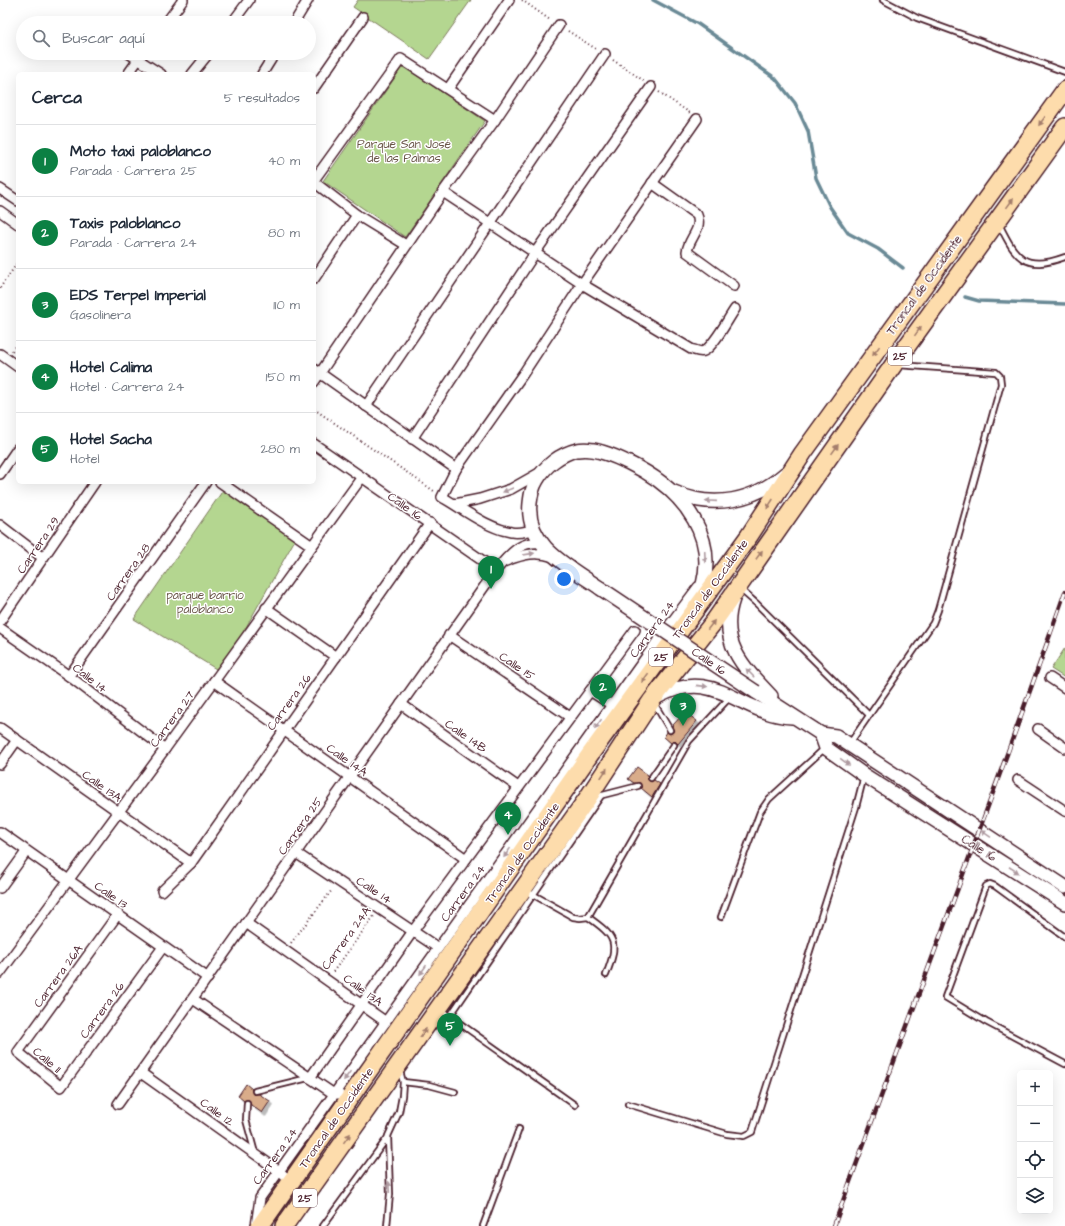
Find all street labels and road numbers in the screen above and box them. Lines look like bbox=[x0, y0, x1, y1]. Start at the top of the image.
street label: Troncal de Occidente bbox=[882, 231, 967, 339]
road number: 25 bbox=[888, 347, 912, 365]
street label: Calle 16 bbox=[384, 488, 426, 525]
street label: Carrera 29 bbox=[13, 513, 64, 577]
street label: Troncal de Occidente bbox=[668, 535, 753, 643]
street label: Carrera 28 bbox=[102, 540, 155, 604]
street label: Carrera 24 bbox=[626, 597, 679, 661]
street label: Calle 16 bbox=[688, 644, 730, 680]
street label: Calle 15 bbox=[496, 648, 538, 685]
road number: 25 bbox=[649, 648, 673, 666]
street label: Calle 14 bbox=[69, 660, 111, 697]
street label: Carrera 26 bbox=[263, 670, 316, 734]
street label: Carrera 27 bbox=[146, 687, 199, 751]
street label: Calle 14B bbox=[441, 716, 491, 757]
street label: Calle 14A bbox=[323, 740, 371, 781]
street label: Calle 13A bbox=[78, 767, 125, 806]
street label: Carrera 25 bbox=[274, 793, 327, 859]
street label: Troncal de Occidente bbox=[481, 799, 564, 907]
street label: Calle 16 bbox=[958, 831, 1000, 866]
street label: Carrera 24 bbox=[437, 861, 490, 925]
street label: Calle 14 bbox=[353, 873, 395, 908]
street label: Calle 13 bbox=[91, 878, 131, 913]
street label: Carrera 24A bbox=[318, 903, 375, 973]
street label: Carrera 26A bbox=[30, 941, 87, 1011]
street label: Calle 13A bbox=[340, 970, 386, 1011]
street label: Carrera 26 bbox=[76, 978, 129, 1042]
street label: Calle 11 bbox=[29, 1043, 65, 1078]
street label: Troncal de Occidente bbox=[295, 1064, 378, 1172]
street label: Calle 12 bbox=[196, 1094, 237, 1131]
street label: Carrera 24 bbox=[249, 1124, 302, 1188]
road number: 25 bbox=[293, 1189, 317, 1207]

